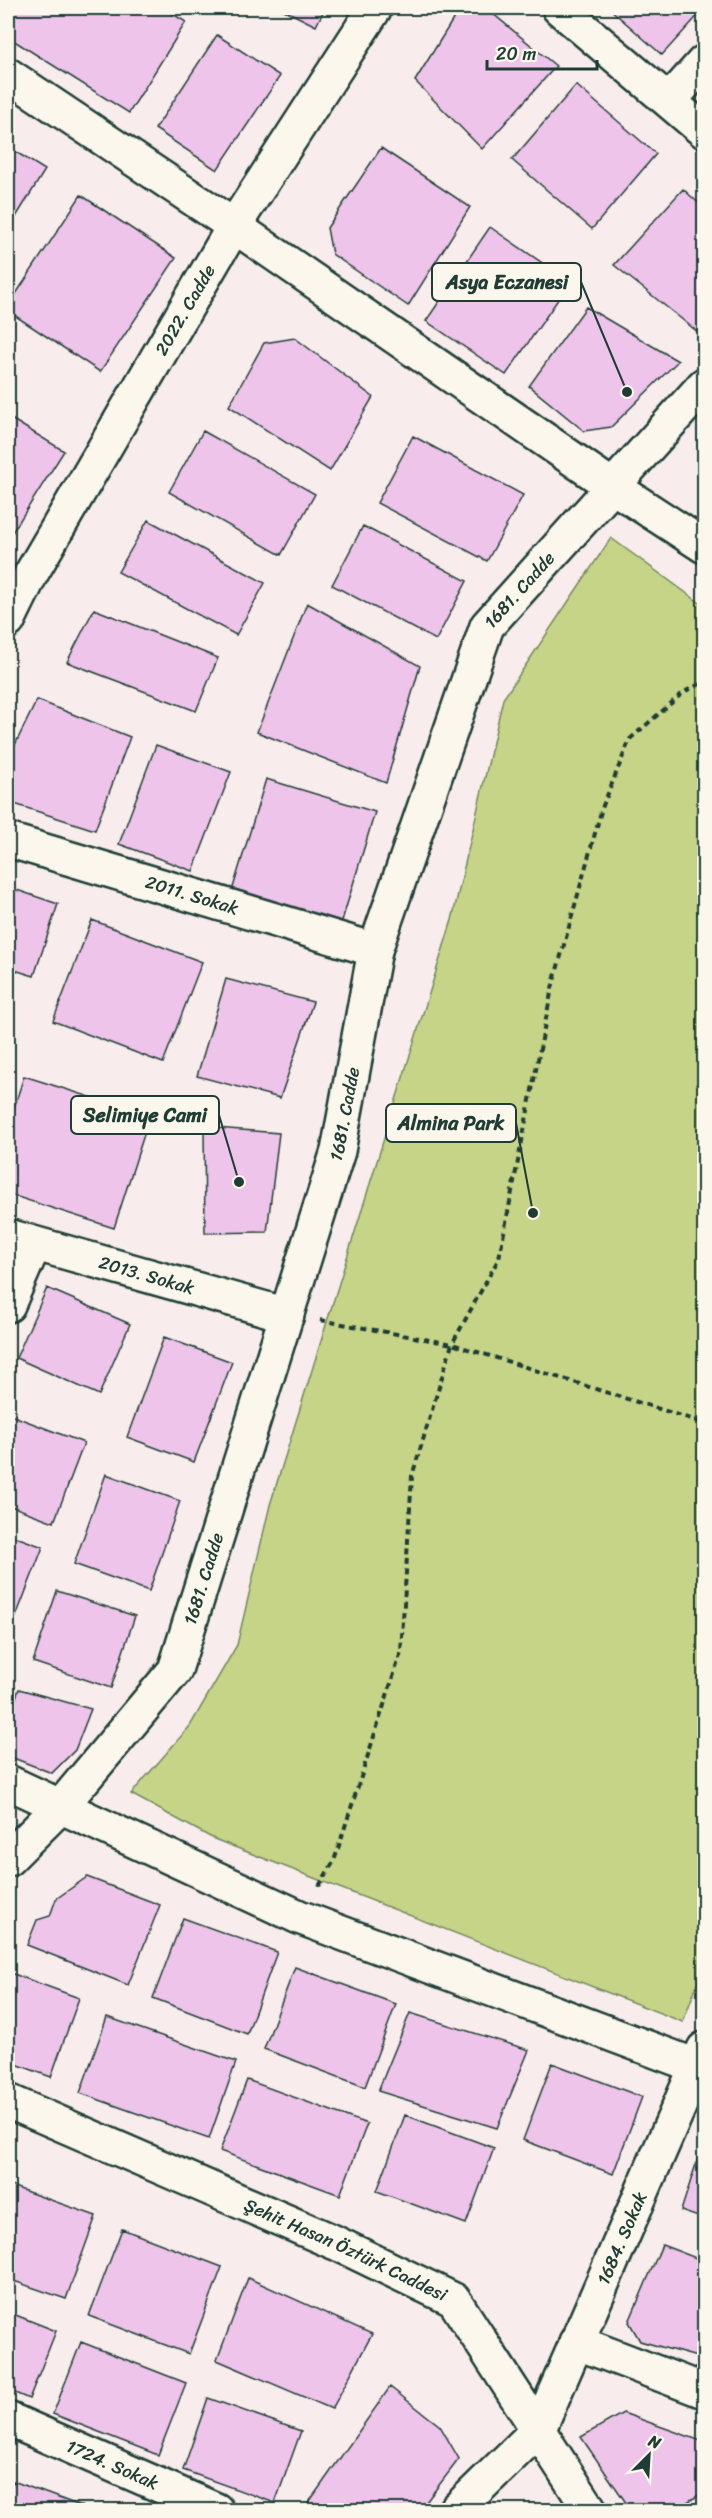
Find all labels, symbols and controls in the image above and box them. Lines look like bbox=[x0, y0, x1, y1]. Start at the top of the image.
scale bar bbox=[487, 33, 596, 71]
text: 20 m bbox=[496, 38, 536, 70]
street label: 2022. Cadde bbox=[146, 258, 224, 362]
callout: Asya Eczanesi bbox=[432, 263, 581, 301]
text: Asya Eczanesi bbox=[445, 265, 570, 300]
street label: 1681. Cadde bbox=[476, 544, 563, 636]
street label: 2011. Sokak bbox=[141, 866, 243, 924]
street label: 1681. Cadde bbox=[320, 1064, 369, 1165]
callout: Selimiye Cami bbox=[71, 1096, 219, 1134]
text: Selimiye Cami bbox=[82, 1098, 209, 1133]
callout: Almina Park bbox=[386, 1104, 516, 1142]
text: Almina Park bbox=[397, 1106, 505, 1141]
street label: 2013. Sokak bbox=[95, 1246, 199, 1304]
street label: 1681. Cadde bbox=[174, 1529, 233, 1629]
street label: 1684. Sokak bbox=[587, 2186, 656, 2290]
street label: Şehit Hasan Öztürk Caddesi bbox=[239, 2189, 454, 2311]
north arrow bbox=[619, 2425, 679, 2485]
text: N bbox=[643, 2426, 667, 2458]
street label: 1724. Sokak bbox=[61, 2430, 164, 2499]

